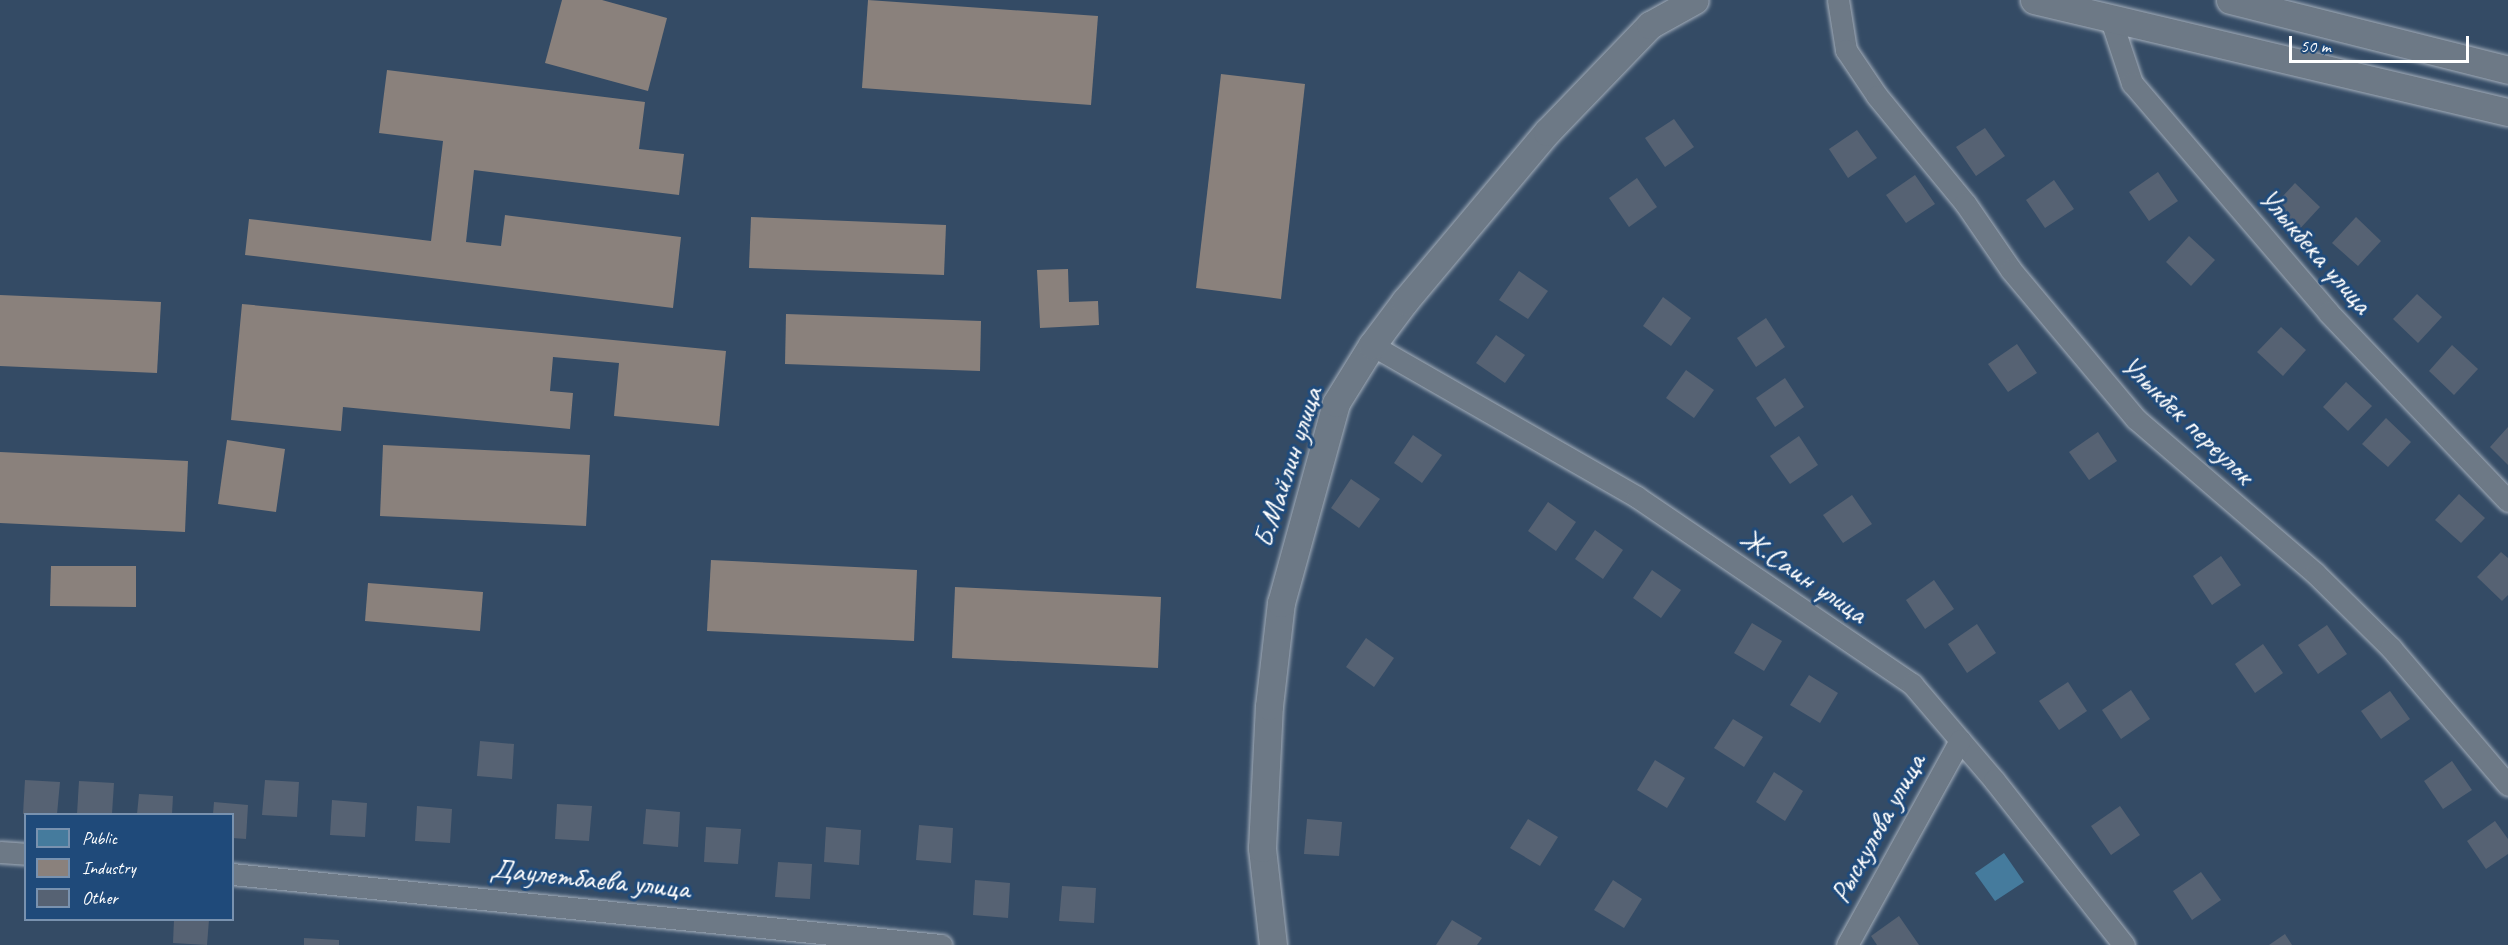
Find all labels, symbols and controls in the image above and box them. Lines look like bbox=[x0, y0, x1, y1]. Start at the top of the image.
scale bar bbox=[2292, 24, 2472, 62]
text: 50 m bbox=[2300, 35, 2331, 57]
street label: Улыкбека улица bbox=[2251, 179, 2381, 321]
street label: Улыкбек переулок bbox=[2114, 347, 2262, 491]
street label: Б.Майлин улица bbox=[1244, 382, 1330, 552]
street label: Ж.Саин улица bbox=[1732, 518, 1876, 632]
street label: Рыскулова улица bbox=[1821, 747, 1933, 909]
legend bbox=[24, 813, 234, 921]
text: Public bbox=[82, 827, 117, 849]
street label: Даулетбаева улица bbox=[488, 850, 692, 906]
text: Industry bbox=[82, 857, 136, 879]
text: Other bbox=[82, 887, 118, 909]

